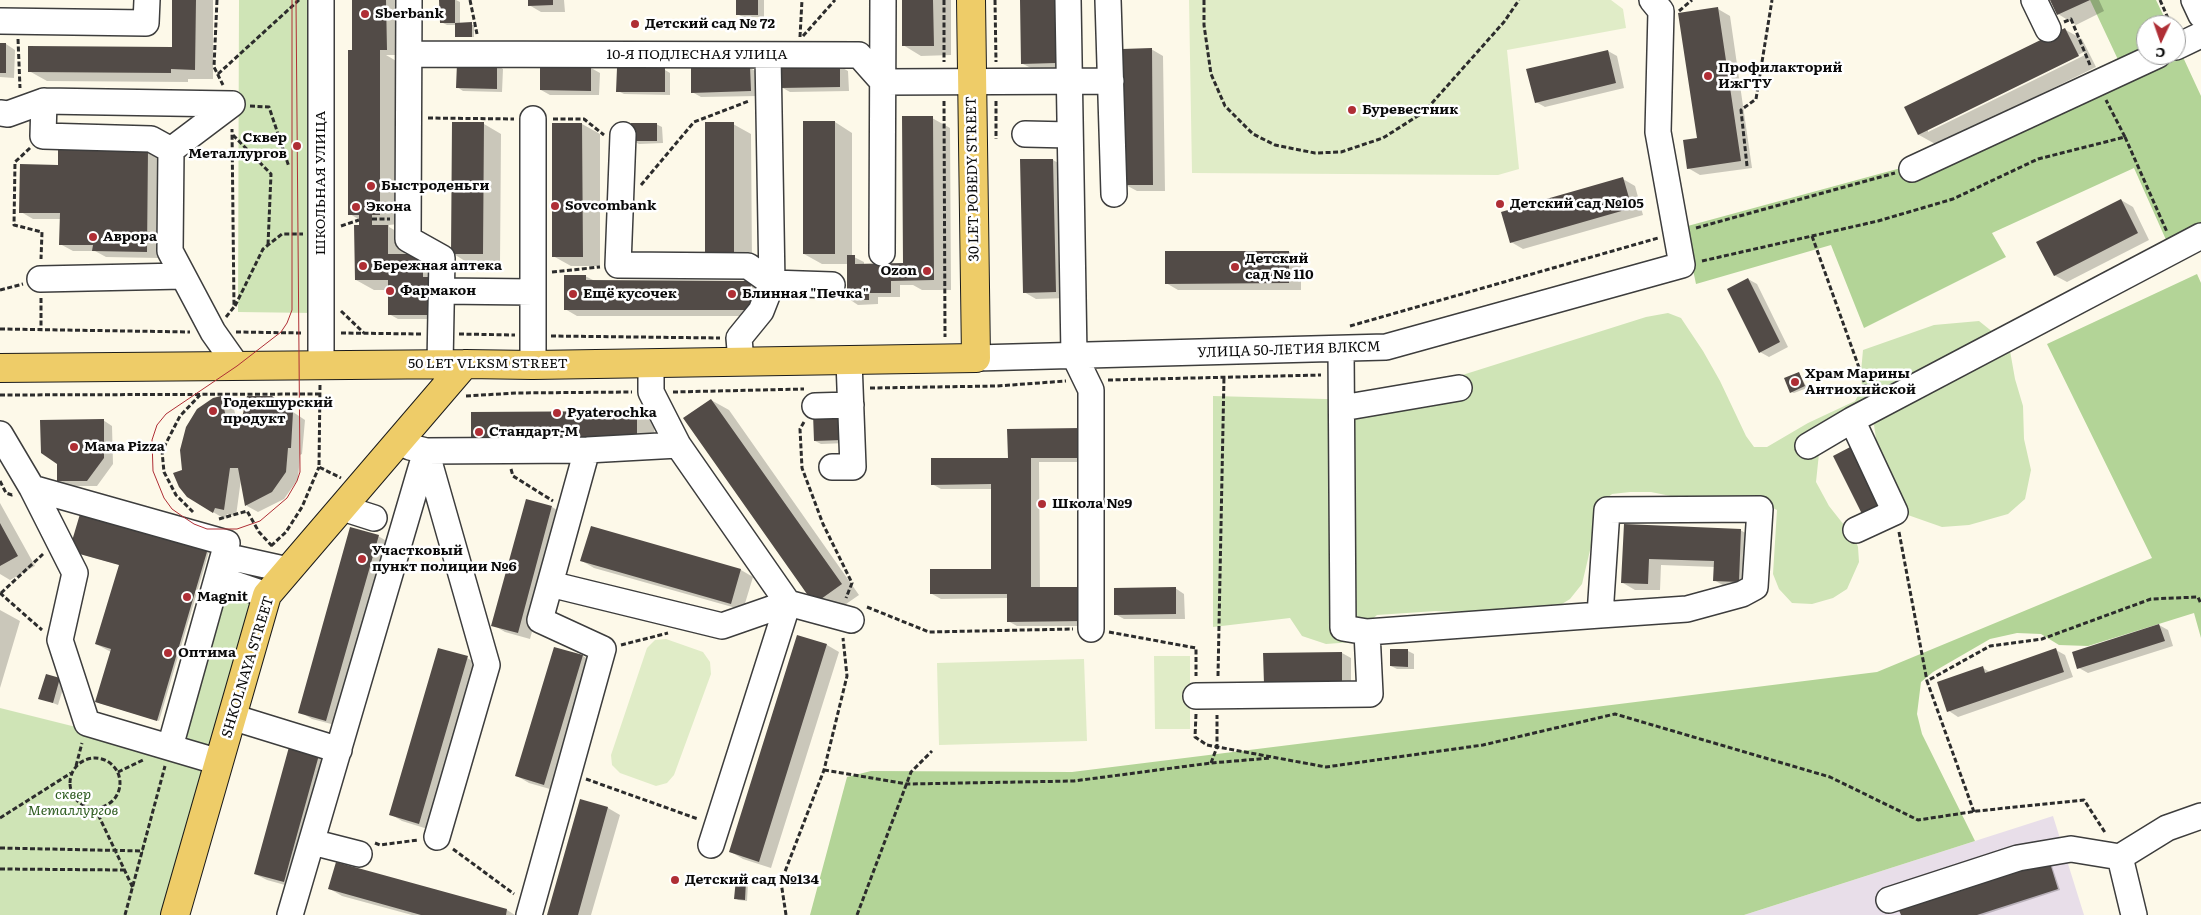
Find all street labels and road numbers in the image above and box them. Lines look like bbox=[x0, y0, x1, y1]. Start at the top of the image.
street label: 10-Я ПОДЛЕСНАЯ УЛИЦА bbox=[606, 47, 788, 63]
street label: 30 LET POBEDY STREET bbox=[963, 96, 983, 262]
street label: ШКОЛЬНАЯ УЛИЦА bbox=[313, 111, 329, 255]
street label: УЛИЦА 50-ЛЕТИЯ ВЛКСМ bbox=[1197, 338, 1381, 362]
street label: 50 LET VLKSM STREET bbox=[408, 356, 568, 372]
street label: SHKOLNAYA STREET bbox=[218, 594, 278, 740]

